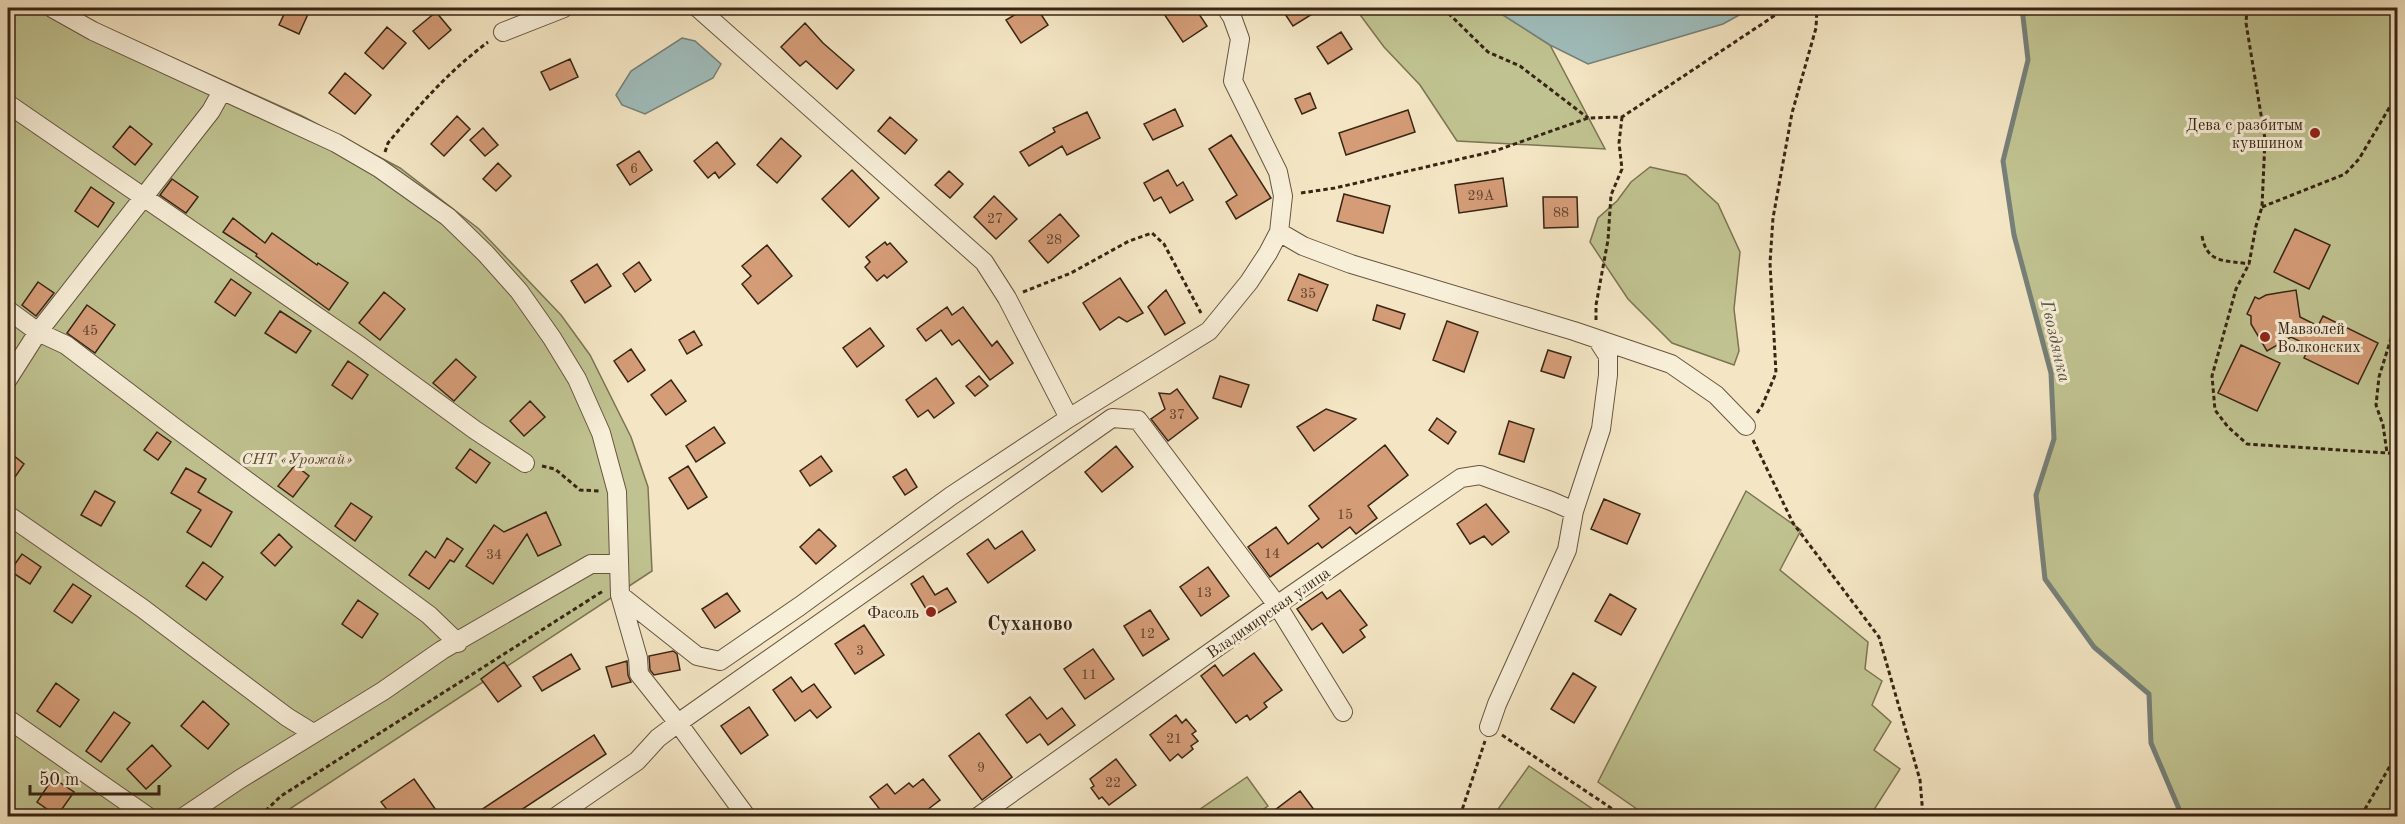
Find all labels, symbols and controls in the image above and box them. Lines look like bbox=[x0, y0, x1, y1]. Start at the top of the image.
place label: Дева с разбитым кувшином bbox=[2186, 118, 2303, 152]
marker: Дева с разбитым кувшином bbox=[2308, 126, 2322, 140]
house number: 6 bbox=[630, 162, 638, 176]
house number: 29А bbox=[1468, 189, 1495, 203]
house number: 88 bbox=[1553, 206, 1569, 220]
house number: 27 bbox=[987, 212, 1003, 226]
house number: 28 bbox=[1046, 233, 1062, 247]
house number: 35 bbox=[1300, 287, 1316, 301]
water label: Гвоздянка bbox=[2037, 297, 2073, 384]
place label: Мавзолей Волконских bbox=[2277, 322, 2361, 356]
house number: 45 bbox=[82, 324, 98, 338]
marker: Мавзолей Волконских bbox=[2258, 330, 2272, 344]
house number: 37 bbox=[1169, 408, 1185, 422]
park label: СНТ «Урожай» bbox=[241, 452, 353, 468]
house number: 15 bbox=[1337, 508, 1353, 522]
house number: 14 bbox=[1264, 547, 1280, 561]
house number: 34 bbox=[486, 548, 502, 562]
street label: Владимирская улица bbox=[1205, 565, 1334, 662]
house number: 13 bbox=[1196, 586, 1212, 600]
marker: Фасоль bbox=[924, 605, 938, 619]
place label: Фасоль bbox=[867, 606, 919, 622]
district label: Суханово bbox=[987, 615, 1073, 635]
house number: 12 bbox=[1139, 627, 1155, 641]
house number: 3 bbox=[856, 644, 864, 658]
house number: 11 bbox=[1081, 668, 1097, 682]
house number: 21 bbox=[1166, 732, 1182, 746]
scale bar bbox=[30, 758, 159, 796]
house number: 9 bbox=[977, 761, 985, 775]
text: 50 m bbox=[39, 771, 79, 789]
house number: 22 bbox=[1105, 776, 1121, 790]

